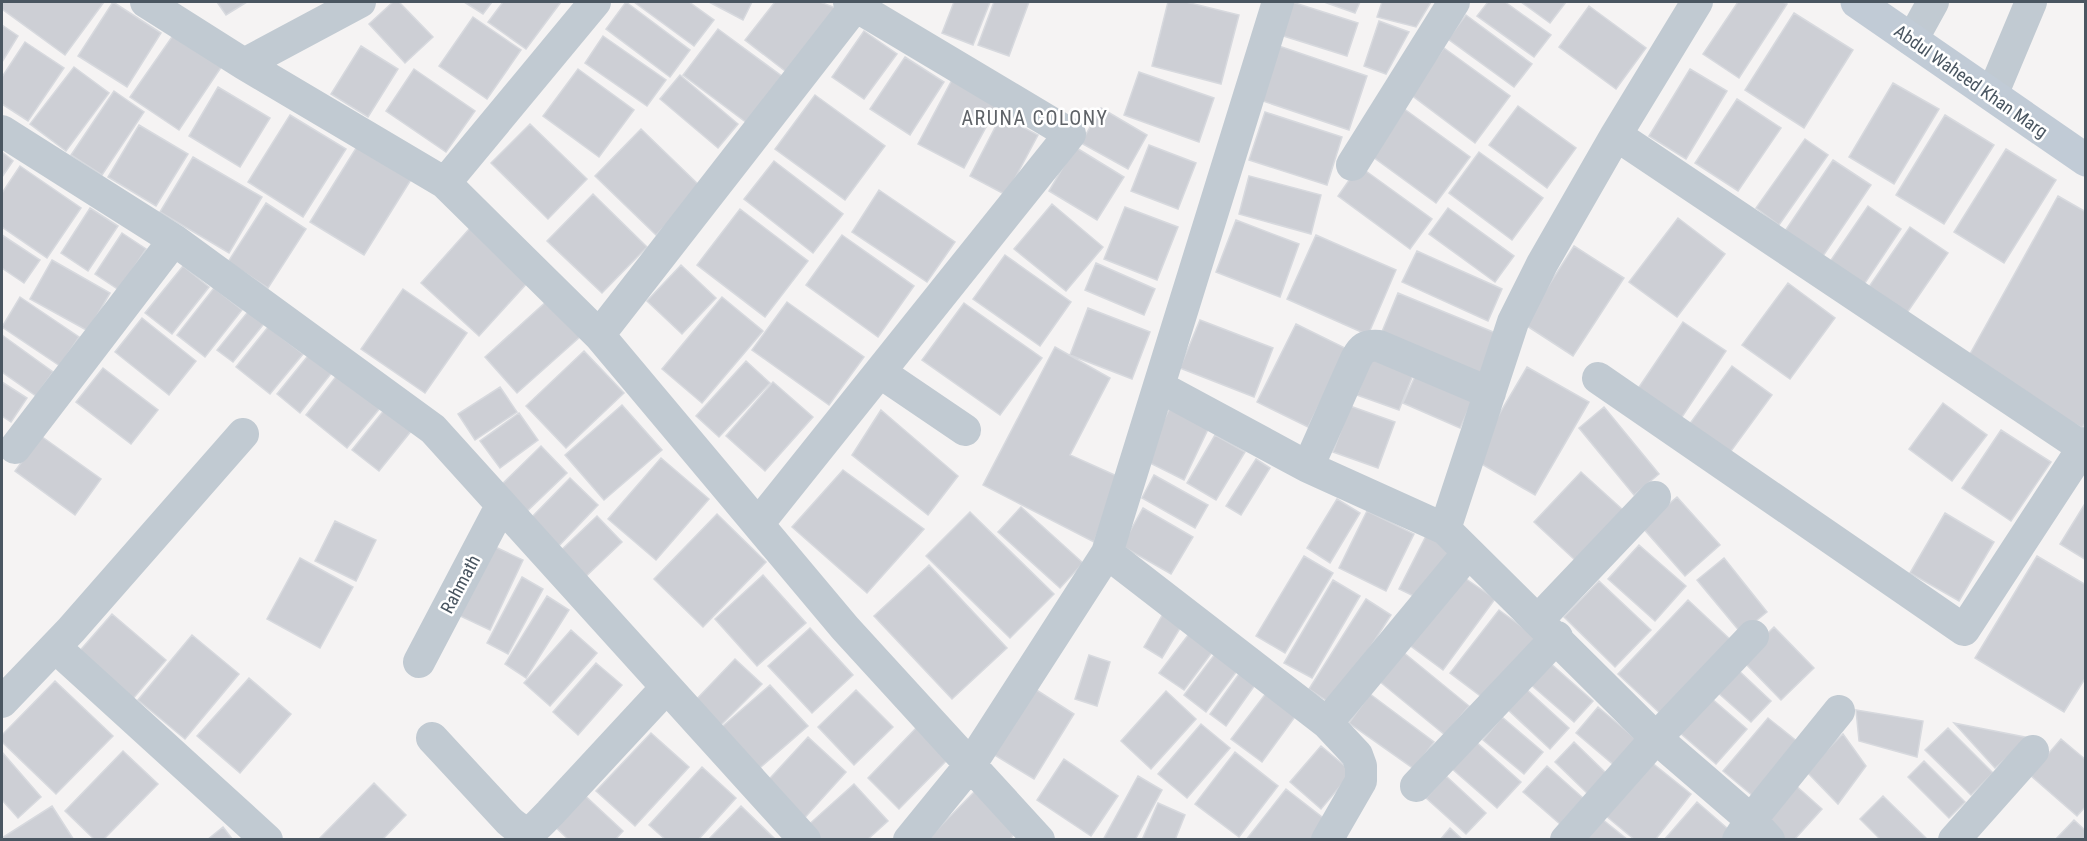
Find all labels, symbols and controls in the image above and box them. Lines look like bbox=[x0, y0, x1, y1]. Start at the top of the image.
street label: Abdul Waheed Khan Marg bbox=[1890, 20, 2052, 142]
district label: ARUNA COLONY bbox=[962, 106, 1108, 130]
street label: Rahmath bbox=[436, 551, 484, 617]

